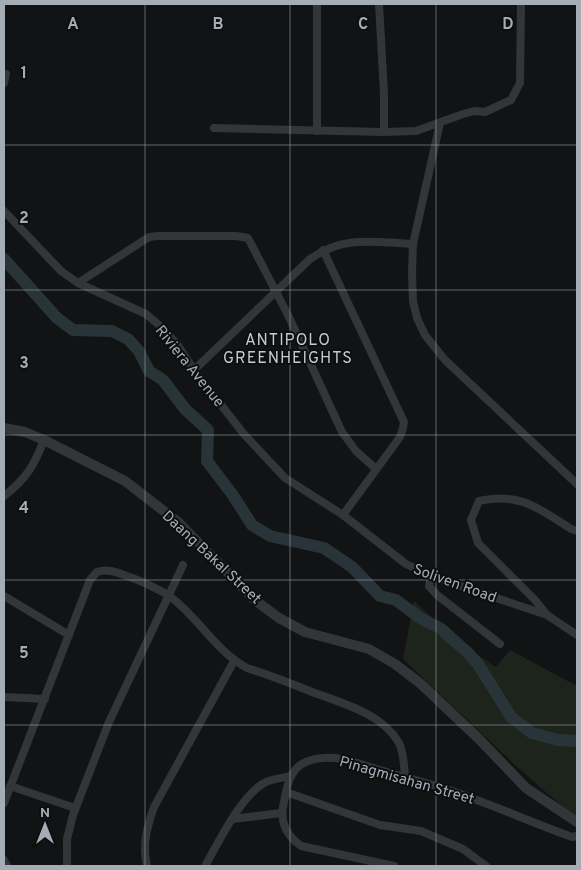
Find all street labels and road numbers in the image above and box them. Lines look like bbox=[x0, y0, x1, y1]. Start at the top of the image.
street label: Riviera Avenue bbox=[150, 322, 228, 412]
street label: Daang Bakal Street bbox=[157, 507, 265, 609]
street label: Soliven Road bbox=[410, 561, 499, 608]
street label: Pinagmisahan Street bbox=[337, 753, 476, 810]

